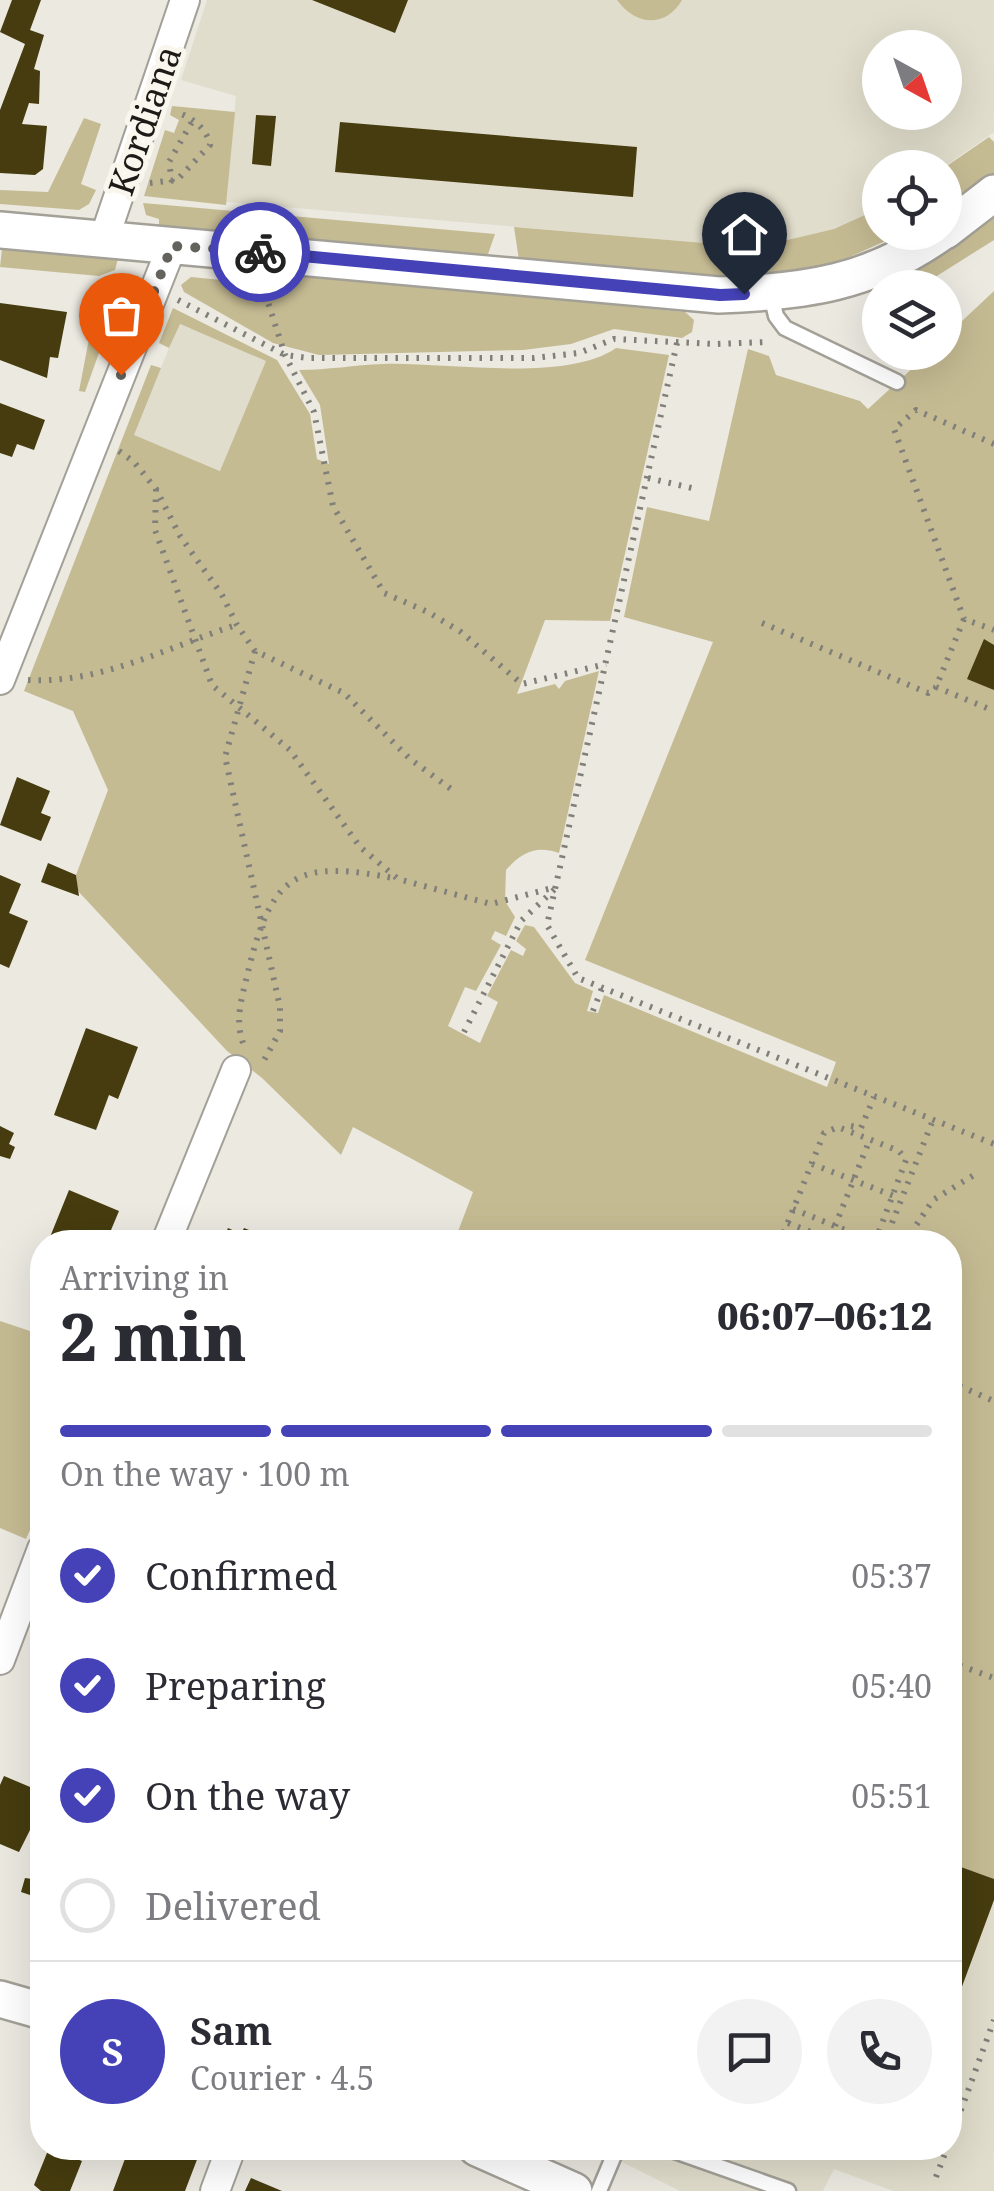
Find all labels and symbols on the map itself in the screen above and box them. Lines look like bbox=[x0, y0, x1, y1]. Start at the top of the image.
north arrow bbox=[862, 30, 962, 130]
street label: Kordiana bbox=[97, 39, 191, 201]
pin bbox=[702, 192, 787, 295]
courier bbox=[210, 202, 310, 302]
pin bbox=[79, 273, 164, 376]

